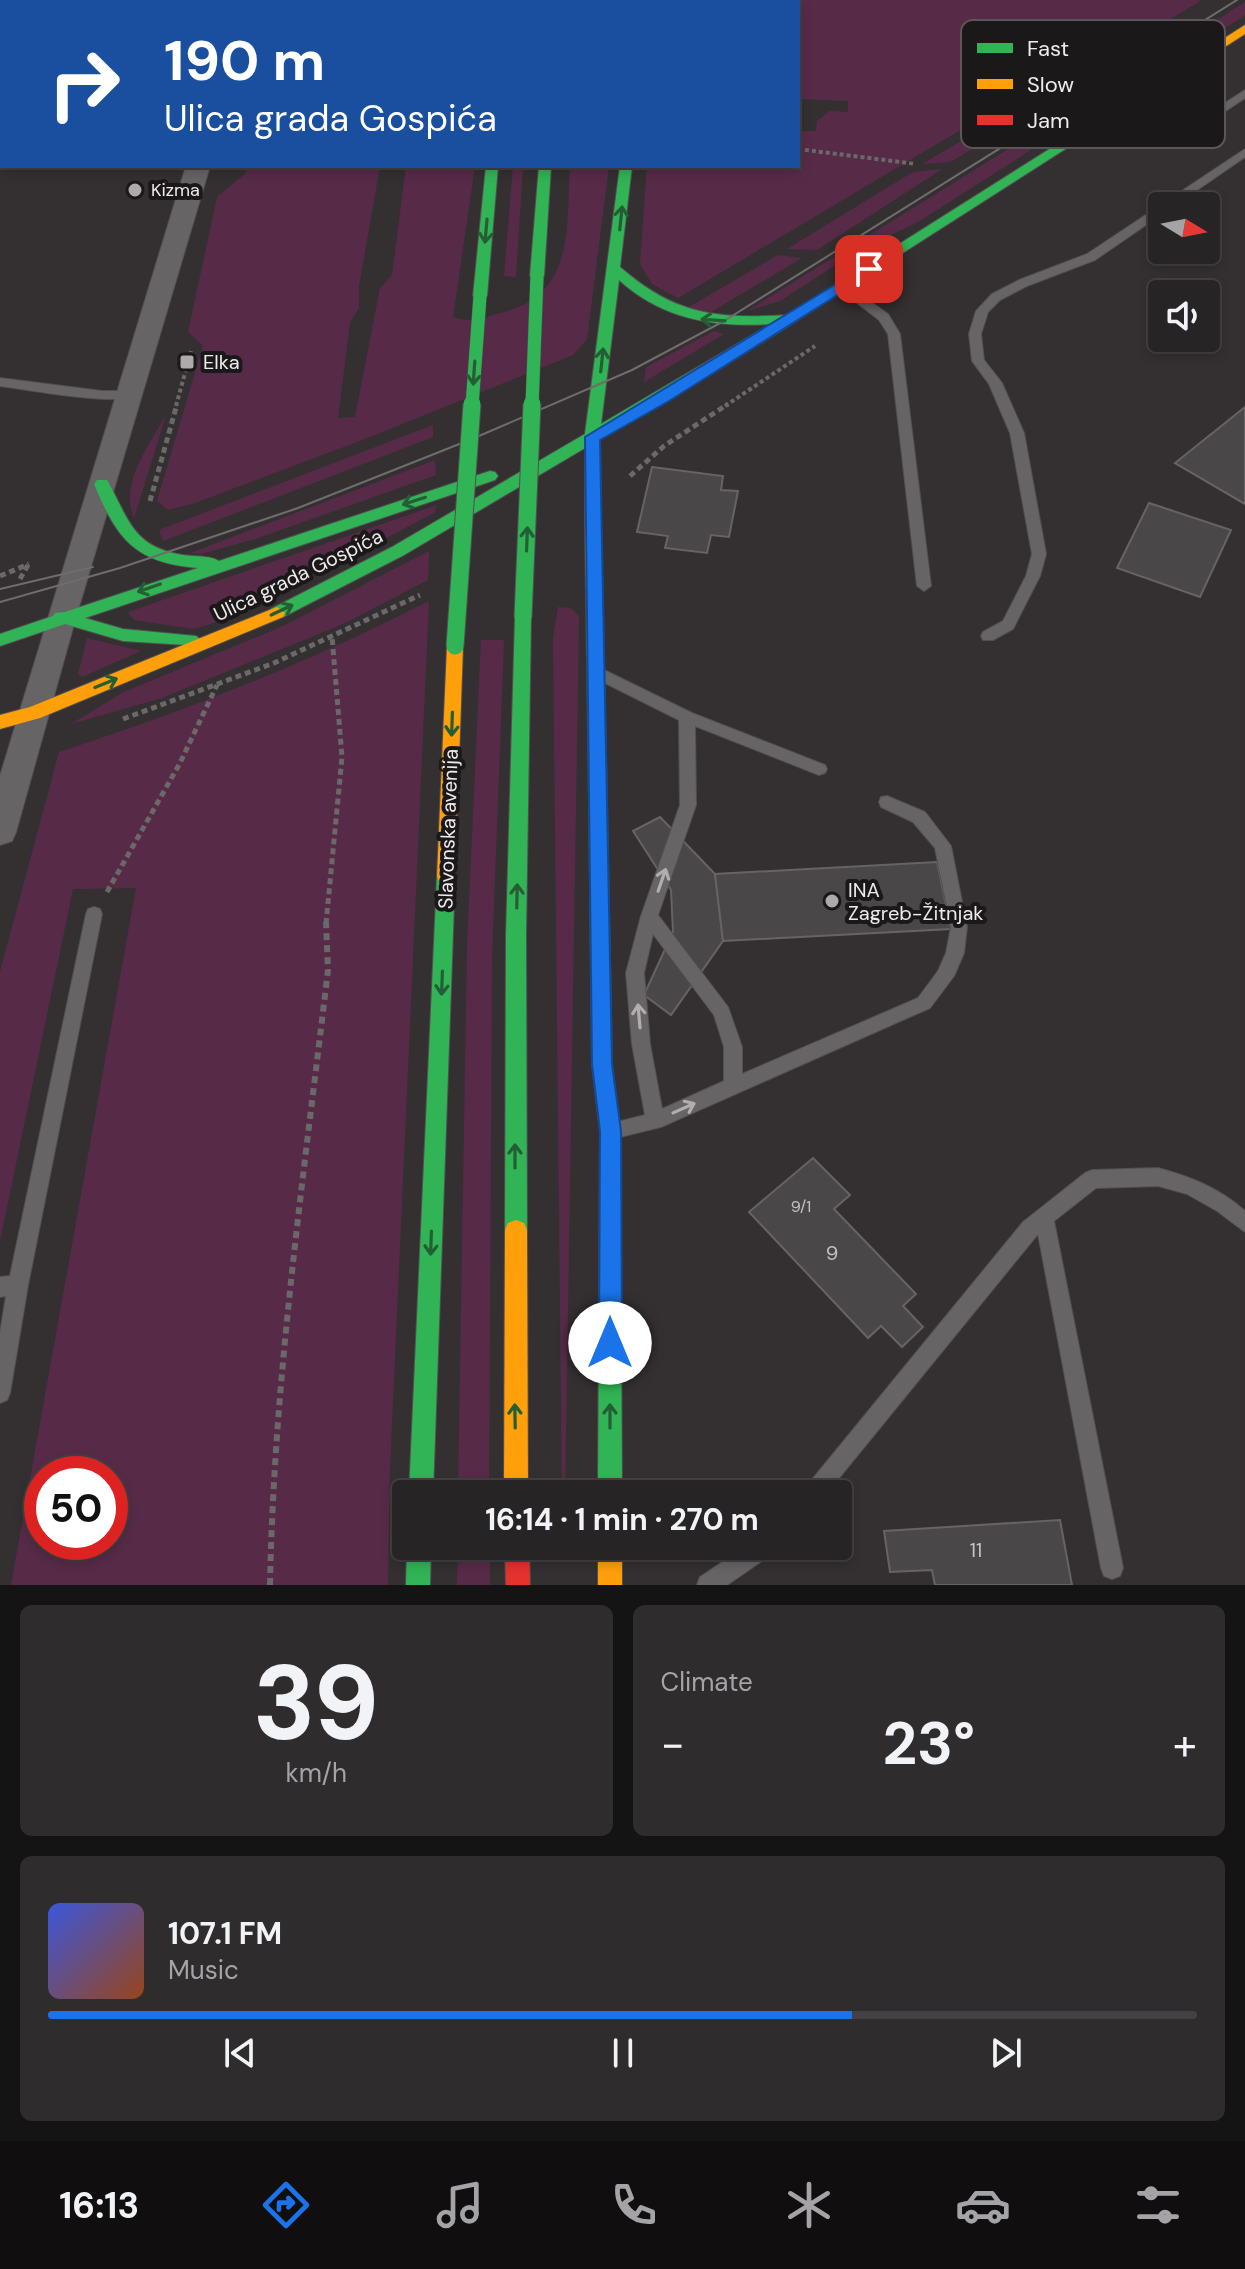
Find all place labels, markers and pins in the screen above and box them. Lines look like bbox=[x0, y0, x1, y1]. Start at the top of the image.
place label: Kizma bbox=[151, 178, 200, 202]
marker: Kizma bbox=[126, 181, 144, 199]
pin bbox=[835, 235, 903, 303]
place label: Elka bbox=[203, 349, 240, 375]
marker: Elka bbox=[178, 353, 196, 371]
place label: INA Zagreb-Žitnjak bbox=[848, 877, 983, 926]
marker: INA Zagreb-Žitnjak bbox=[823, 892, 841, 910]

